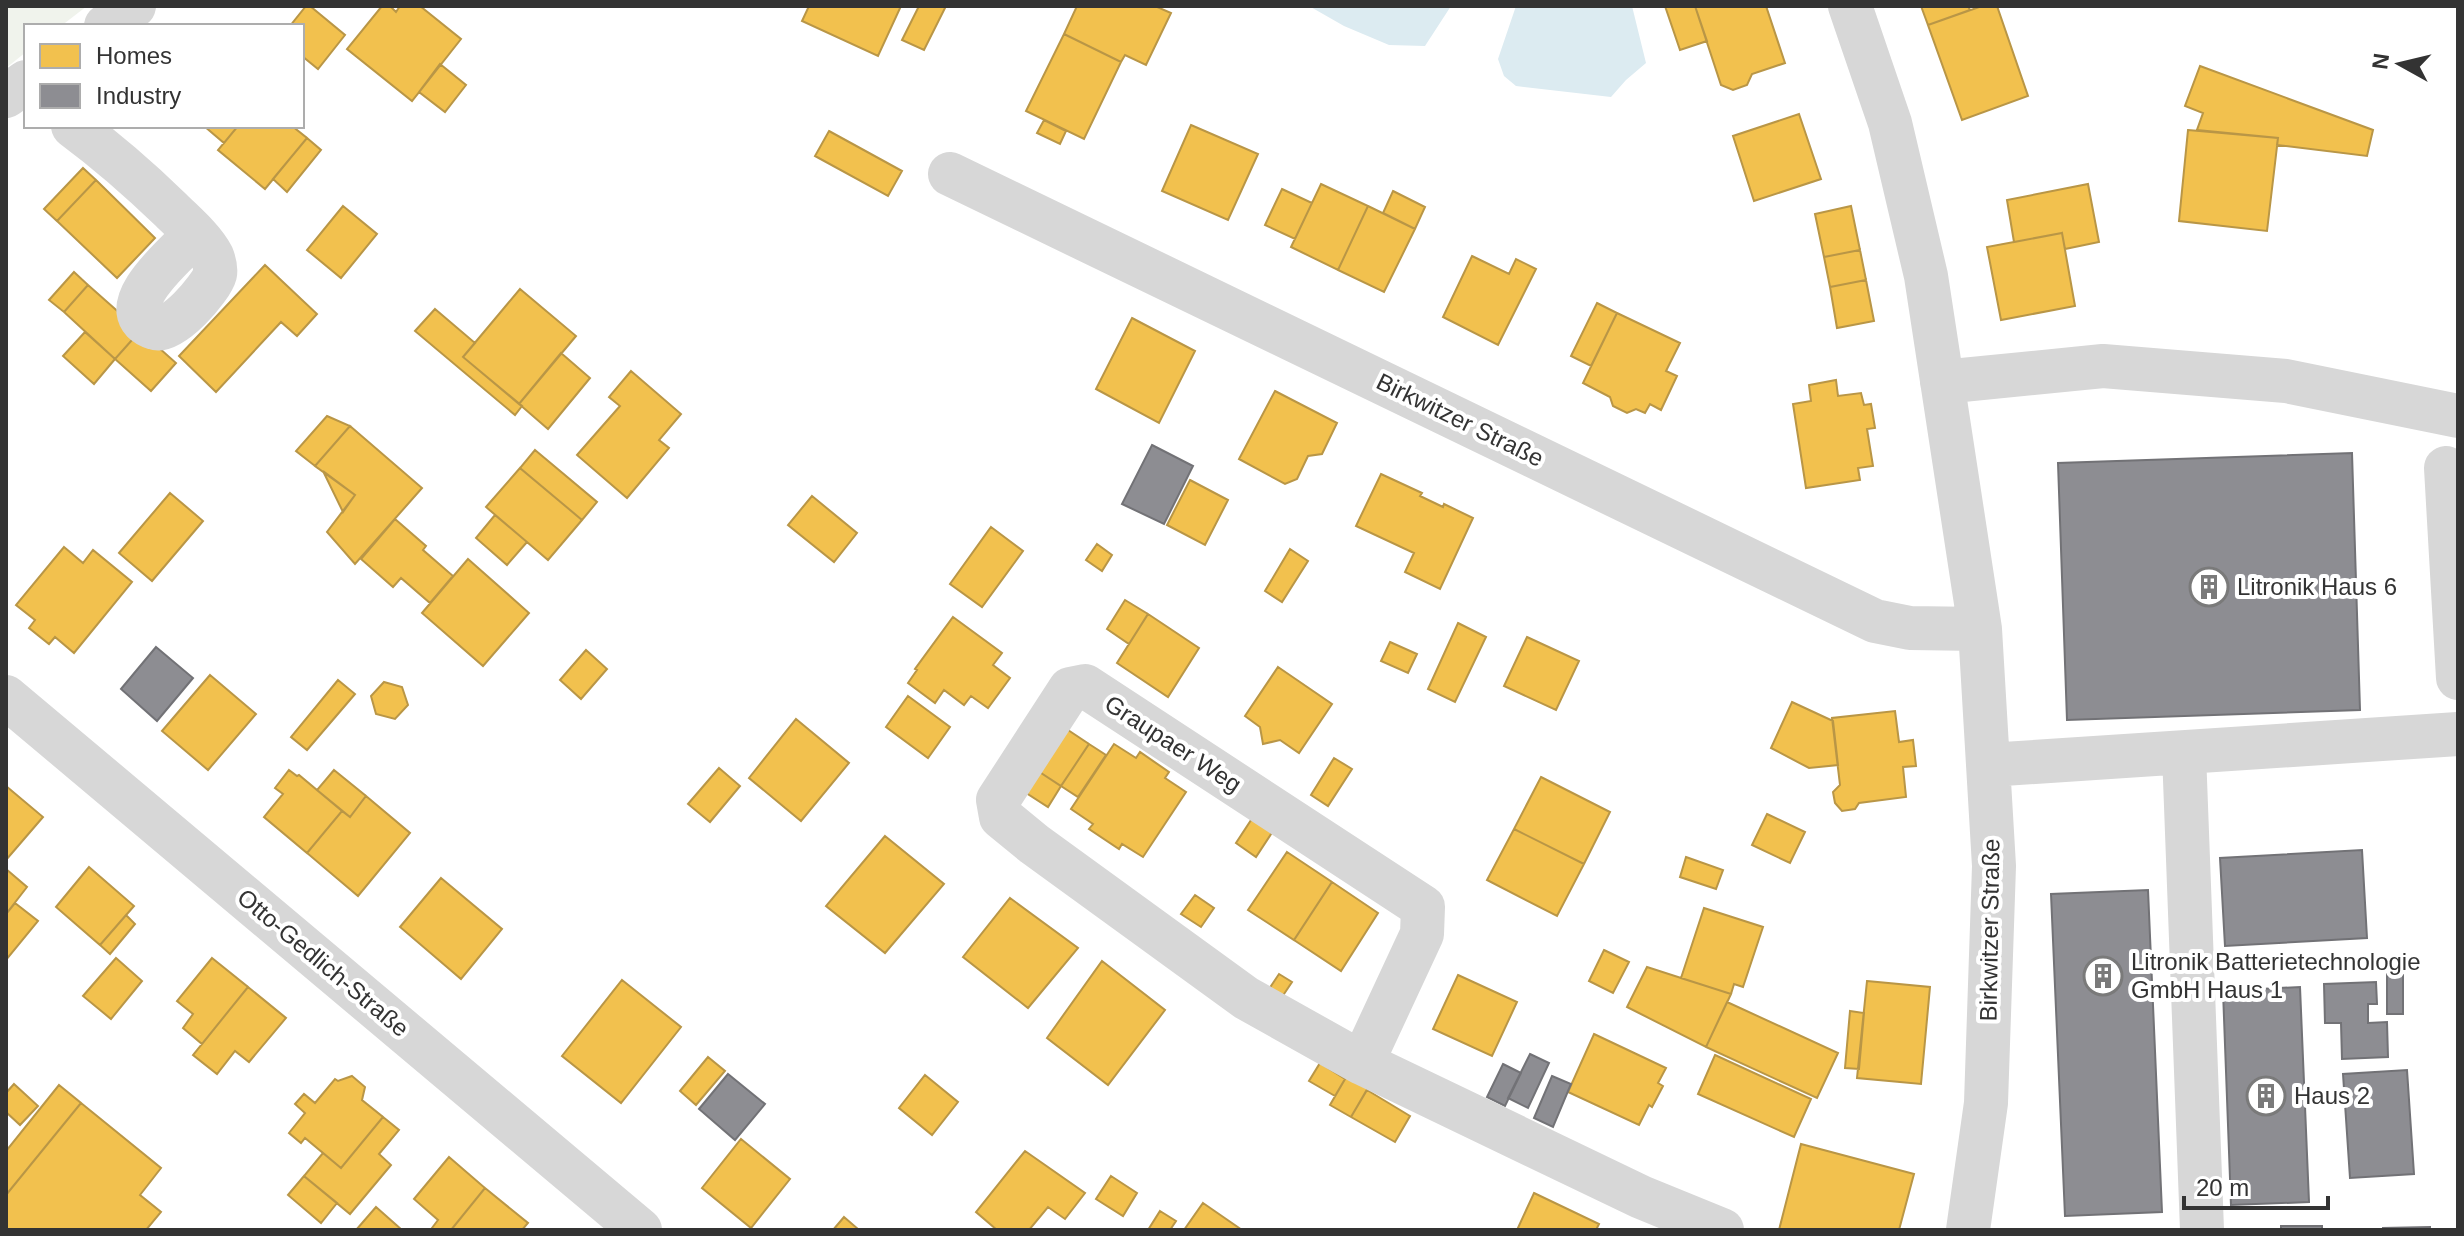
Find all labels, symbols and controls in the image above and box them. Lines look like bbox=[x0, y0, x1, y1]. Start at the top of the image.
legend bbox=[24, 24, 304, 128]
north arrow bbox=[2360, 24, 2440, 104]
text: Homes bbox=[96, 42, 172, 69]
text: N bbox=[2367, 52, 2394, 71]
text: Industry bbox=[96, 82, 181, 109]
street label: Birkwitzer Straße bbox=[1372, 367, 1548, 472]
building icon: Litronik Haus 6 bbox=[2188, 566, 2230, 608]
place label: Litronik Haus 6 bbox=[2237, 573, 2397, 600]
street label: Graupaer Weg bbox=[1100, 690, 1246, 798]
street label: Birkwitzer Straße bbox=[1974, 838, 2005, 1022]
street label: Otto-Gedlich-Straße bbox=[232, 883, 414, 1042]
place label: Litronik Batterietechnologie GmbH Haus 1 bbox=[2131, 948, 2421, 1003]
building icon: Litronik Batterietechnologie GmbH Haus 1 bbox=[2082, 955, 2124, 997]
building icon: Haus 2 bbox=[2245, 1075, 2287, 1117]
place label: Haus 2 bbox=[2294, 1082, 2370, 1109]
scale bar bbox=[2184, 1160, 2328, 1210]
text: 20 m bbox=[2196, 1174, 2249, 1201]

